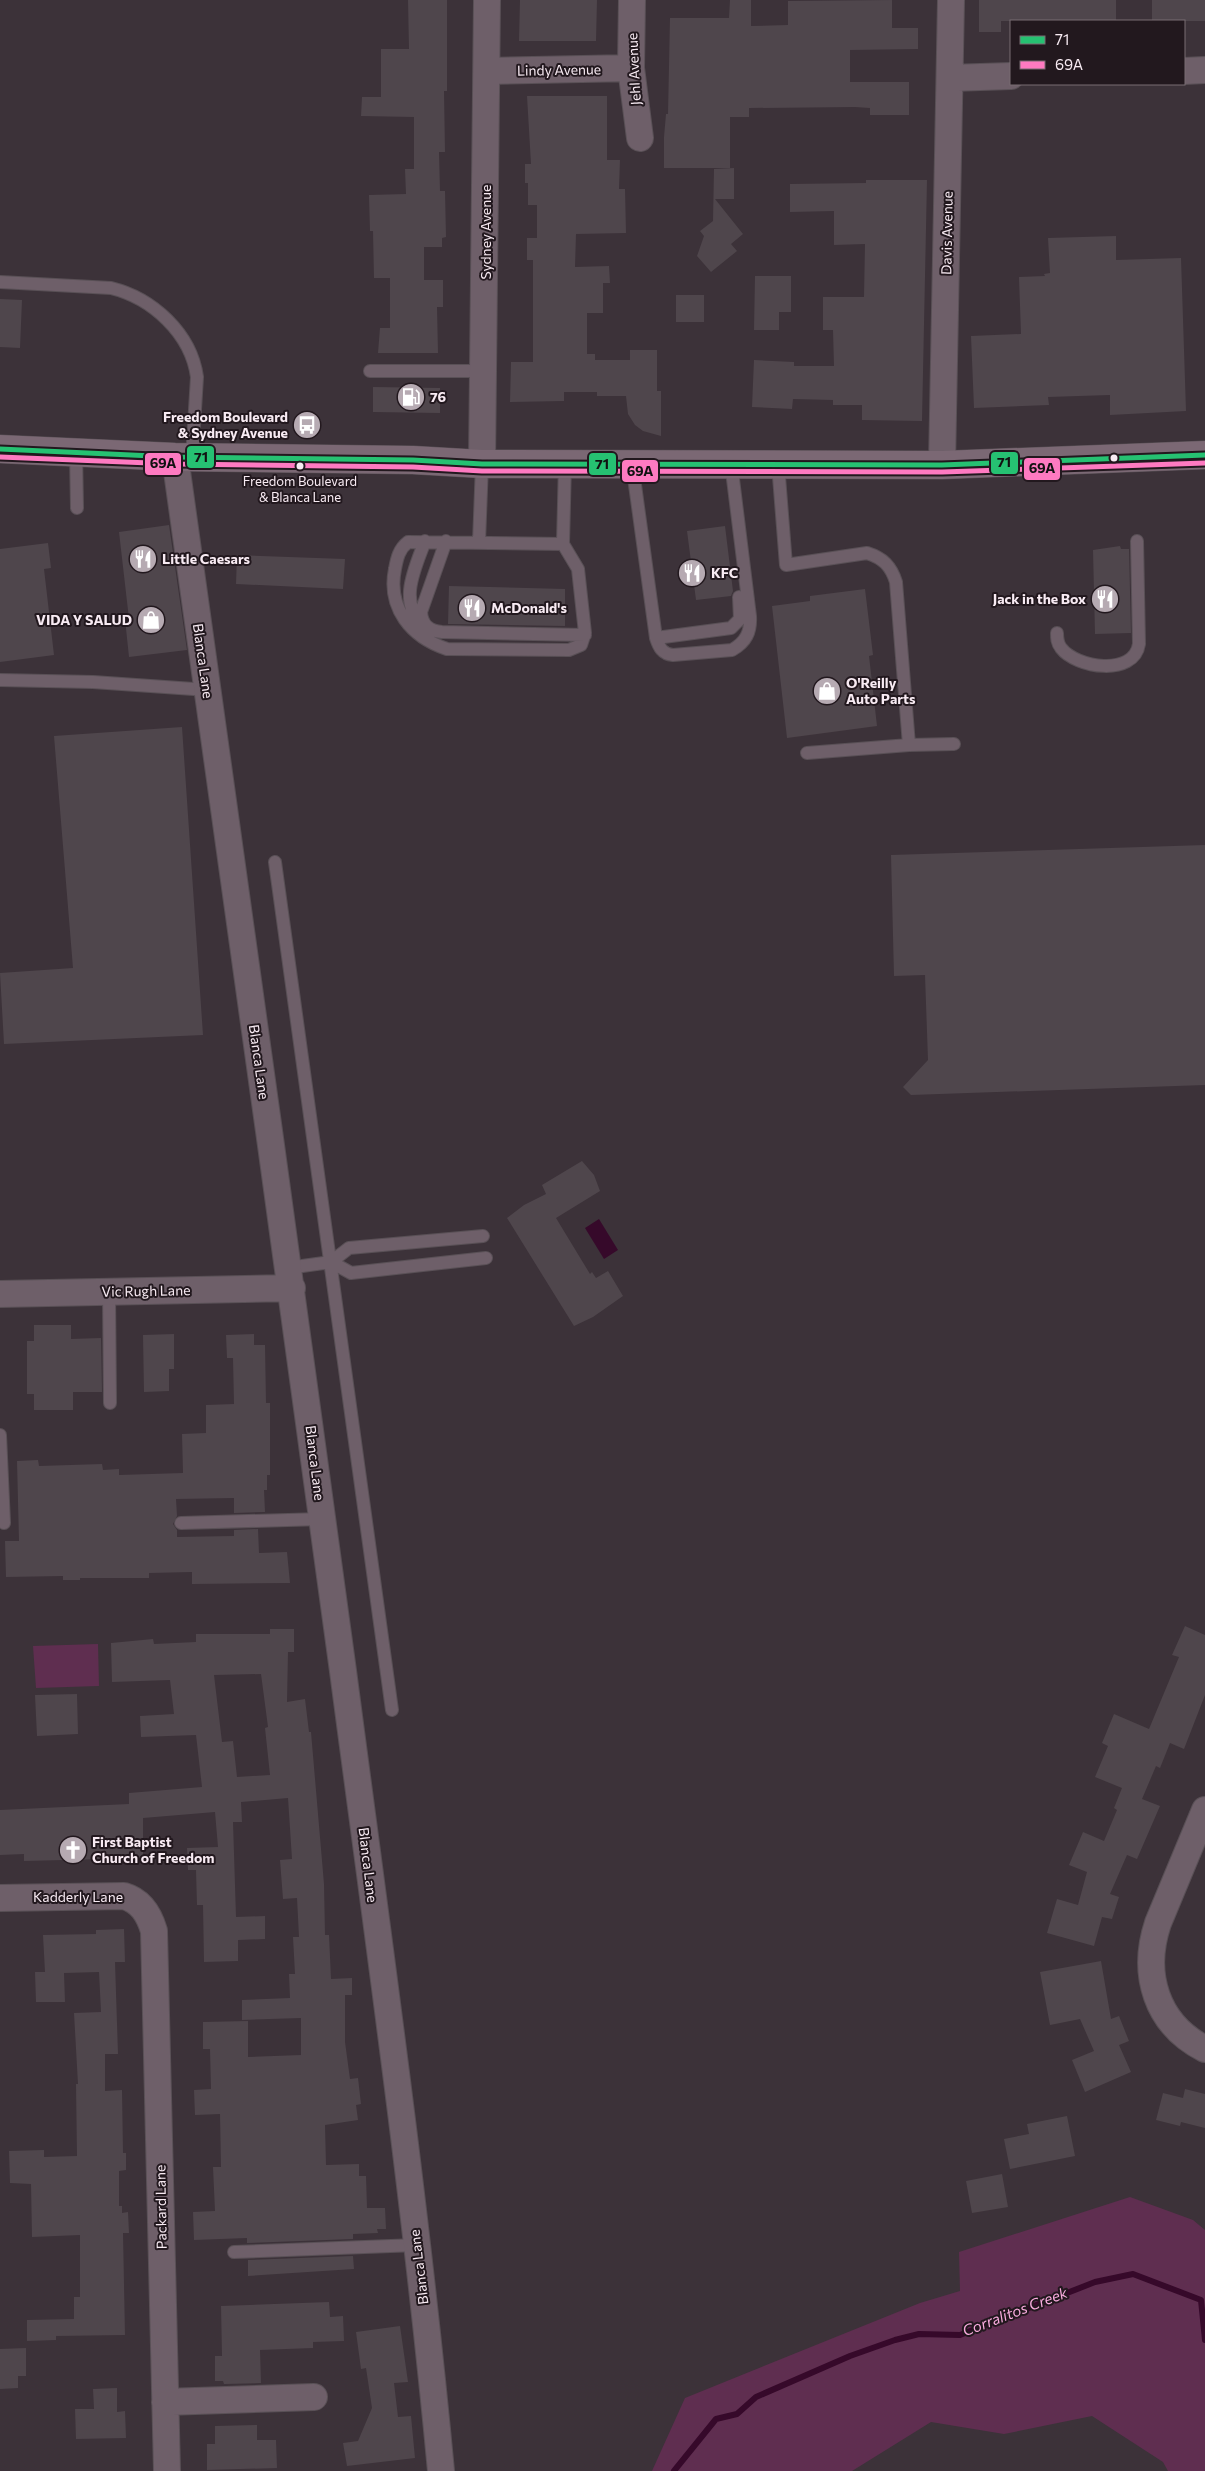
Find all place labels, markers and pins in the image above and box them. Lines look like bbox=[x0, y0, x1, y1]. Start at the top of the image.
fuel station icon: 76 bbox=[396, 382, 426, 412]
place label: 76 bbox=[430, 388, 447, 405]
place label: Freedom Boulevard & Sydney Avenue bbox=[163, 408, 288, 441]
bus stop icon: Freedom Boulevard & Sydney Avenue bbox=[292, 410, 322, 440]
unlabelled marker bbox=[1109, 453, 1119, 463]
marker: Freedom Boulevard & Blanca Lane bbox=[295, 461, 305, 471]
place label: Freedom Boulevard & Blanca Lane bbox=[243, 473, 357, 505]
restaurant icon: Little Caesars bbox=[128, 544, 158, 574]
place label: Little Caesars bbox=[162, 550, 251, 567]
restaurant icon: KFC bbox=[677, 558, 707, 588]
place label: KFC bbox=[711, 564, 738, 581]
restaurant icon: Jack in the Box bbox=[1090, 584, 1120, 614]
place label: Jack in the Box bbox=[993, 590, 1086, 607]
restaurant icon: McDonald's bbox=[457, 593, 487, 623]
place label: McDonald's bbox=[491, 599, 567, 616]
shop icon: VIDA Y SALUD bbox=[136, 605, 166, 635]
place label: VIDA Y SALUD bbox=[36, 611, 132, 628]
place label: O'Reilly Auto Parts bbox=[846, 674, 916, 707]
shop icon: O'Reilly Auto Parts bbox=[812, 676, 842, 706]
place label: First Baptist Church of Freedom bbox=[92, 1833, 215, 1866]
church icon: First Baptist Church of Freedom bbox=[58, 1835, 88, 1865]

